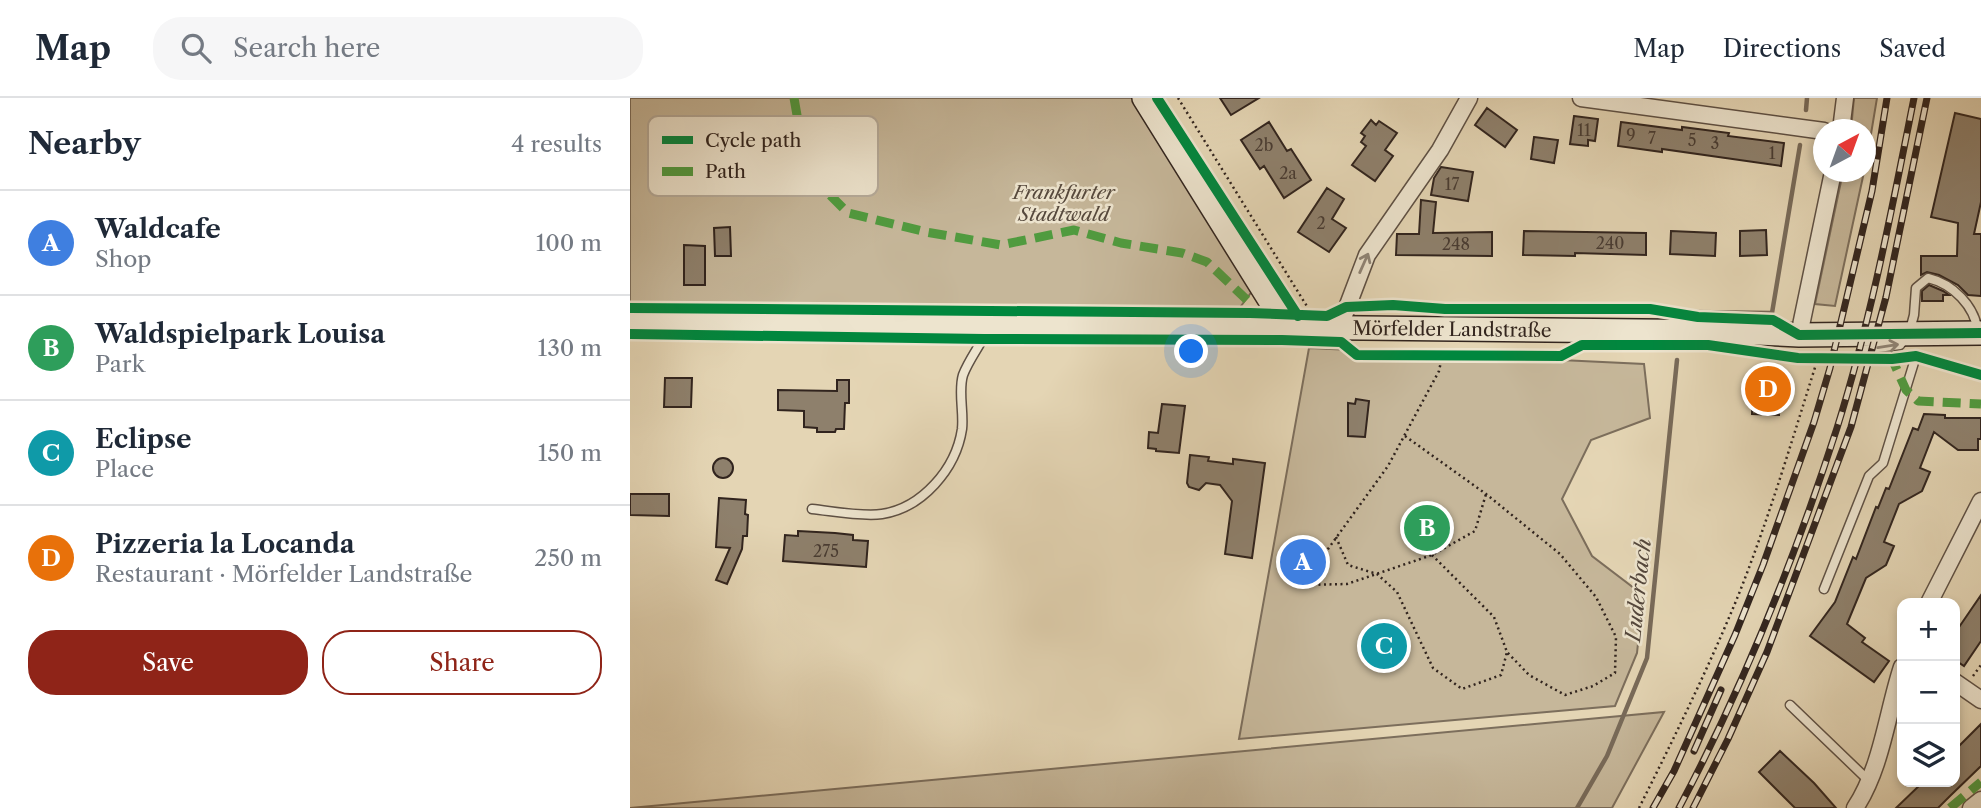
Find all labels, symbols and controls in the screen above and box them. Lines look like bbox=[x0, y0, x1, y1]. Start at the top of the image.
search box bbox=[153, 17, 643, 80]
text: Map bbox=[35, 28, 111, 69]
icon: search bbox=[177, 29, 215, 67]
text: Search here bbox=[233, 32, 380, 64]
text: Map bbox=[1633, 34, 1685, 63]
text: Directions bbox=[1723, 34, 1841, 63]
text: Saved bbox=[1879, 34, 1946, 63]
legend bbox=[648, 116, 878, 196]
north arrow bbox=[1813, 119, 1876, 182]
house number: 11 bbox=[1577, 120, 1591, 140]
text: Nearby bbox=[28, 125, 141, 162]
house number: 9 bbox=[1626, 125, 1636, 145]
house number: 7 bbox=[1648, 128, 1656, 148]
text: Cycle path bbox=[705, 129, 801, 152]
text: 4 results bbox=[511, 130, 602, 158]
house number: 5 bbox=[1688, 130, 1696, 150]
house number: 3 bbox=[1711, 133, 1719, 153]
house number: 2b bbox=[1255, 135, 1273, 155]
house number: 1 bbox=[1769, 143, 1776, 163]
text: Path bbox=[705, 160, 746, 183]
house number: 2a bbox=[1279, 163, 1297, 183]
house number: 17 bbox=[1445, 174, 1459, 194]
park label: Frankfurter Stadtwald bbox=[1011, 181, 1116, 226]
text: Waldcafe bbox=[95, 213, 221, 245]
house number: 2 bbox=[1316, 213, 1326, 233]
text: A bbox=[42, 229, 60, 257]
text: 100 m bbox=[536, 229, 602, 257]
house number: 240 bbox=[1596, 233, 1624, 253]
house number: 248 bbox=[1442, 234, 1470, 254]
text: Shop bbox=[95, 245, 151, 273]
one-way arrow bbox=[1358, 253, 1371, 274]
street label: Mörfelder Landstraße bbox=[1352, 316, 1552, 342]
text: Waldspielpark Louisa bbox=[95, 318, 385, 350]
text: B bbox=[42, 334, 60, 362]
text: 130 m bbox=[538, 334, 602, 362]
your location bbox=[1174, 334, 1208, 368]
one-way arrow bbox=[1876, 340, 1899, 353]
text: Park bbox=[95, 350, 145, 378]
pin: D bbox=[1745, 363, 1791, 415]
text: Eclipse bbox=[95, 423, 192, 455]
text: C bbox=[42, 439, 60, 467]
text: 150 m bbox=[538, 439, 602, 467]
text: Place bbox=[95, 455, 154, 483]
pin: B bbox=[1404, 502, 1450, 554]
text: Pizzeria la Locanda bbox=[95, 528, 355, 560]
pin: A bbox=[1280, 536, 1326, 588]
water label: Luderbach bbox=[1620, 537, 1656, 645]
house number: 275 bbox=[813, 541, 839, 561]
text: D bbox=[41, 544, 61, 572]
text: 250 m bbox=[534, 544, 602, 572]
text: Restaurant · Mörfelder Landstraße bbox=[95, 560, 472, 588]
map controls bbox=[1897, 598, 1960, 787]
button: + bbox=[1897, 598, 1960, 661]
pin: C bbox=[1361, 620, 1407, 672]
button: Save bbox=[28, 630, 308, 695]
button: Share bbox=[322, 630, 602, 695]
button: − bbox=[1897, 661, 1960, 724]
button: layers bbox=[1897, 724, 1960, 787]

